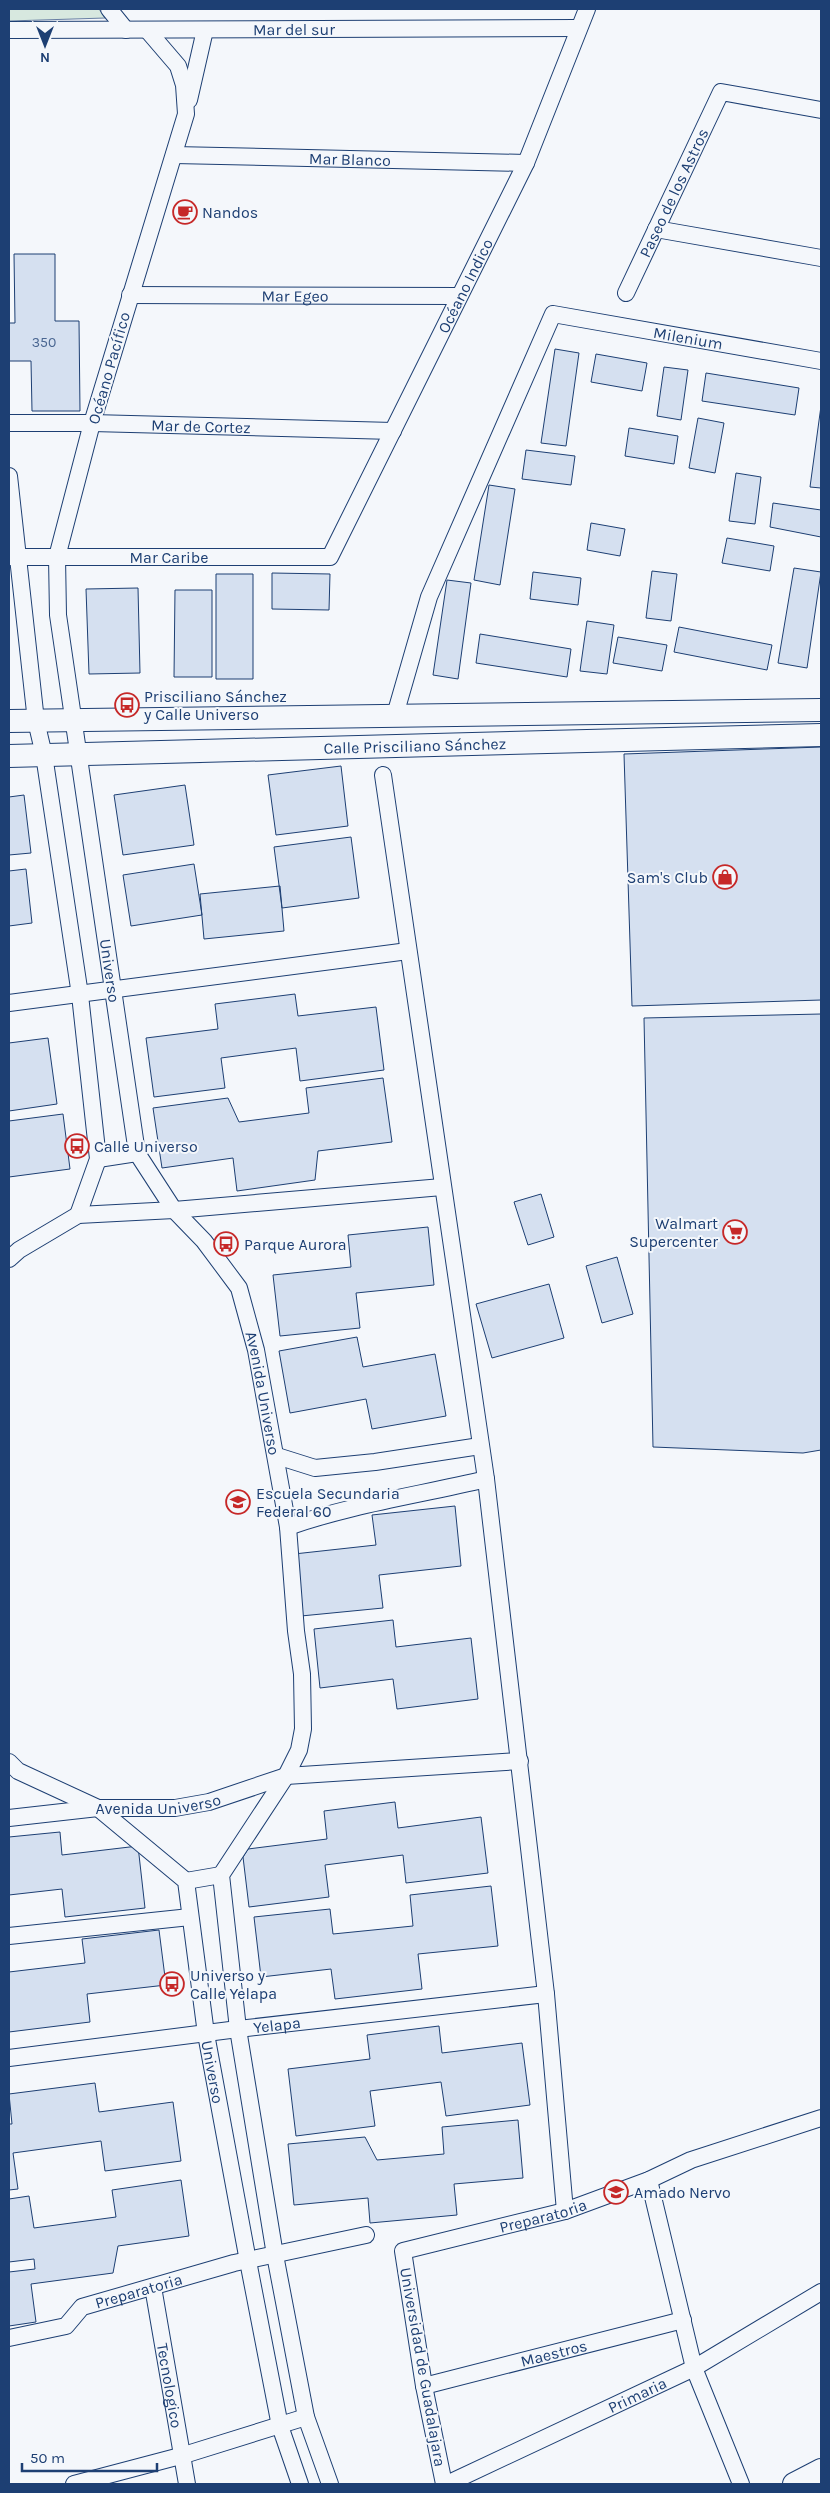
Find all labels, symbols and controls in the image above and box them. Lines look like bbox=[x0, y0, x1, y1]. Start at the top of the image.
street label: Mar del sur bbox=[253, 19, 335, 39]
north arrow bbox=[20, 20, 70, 70]
text: N bbox=[40, 49, 50, 66]
street label: Paseo de los Astros bbox=[635, 125, 712, 260]
street label: Mar Blanco bbox=[309, 149, 391, 169]
cafe icon: Nandos bbox=[172, 199, 198, 225]
place label: Nandos bbox=[202, 203, 258, 222]
street label: Océano Indico bbox=[433, 235, 496, 336]
street label: Mar Egeo bbox=[261, 286, 329, 305]
street label: Océano Pacífico bbox=[84, 310, 134, 426]
street label: Milenium bbox=[652, 322, 724, 353]
house number: 350 bbox=[32, 334, 56, 351]
street label: Mar de Cortez bbox=[151, 415, 251, 437]
street label: Mar Caribe bbox=[130, 548, 208, 567]
place label: Prisciliano Sánchez y Calle Universo bbox=[143, 687, 287, 724]
bus stop icon: Prisciliano Sánchez y Calle Universo bbox=[114, 692, 140, 718]
street label: Calle Prisciliano Sánchez bbox=[323, 734, 506, 757]
shop icon: Sam's Club bbox=[712, 864, 738, 890]
place label: Sam's Club bbox=[627, 868, 708, 887]
street label: Universo bbox=[96, 938, 124, 1004]
bus stop icon: Calle Universo bbox=[64, 1133, 90, 1159]
place label: Calle Universo bbox=[94, 1137, 198, 1156]
place label: Walmart Supercenter bbox=[629, 1214, 718, 1251]
supermarket icon: Walmart Supercenter bbox=[722, 1219, 748, 1245]
bus stop icon: Parque Aurora bbox=[213, 1231, 239, 1257]
place label: Parque Aurora bbox=[244, 1235, 347, 1254]
street label: Avenida Universo bbox=[242, 1329, 284, 1457]
place label: Escuela Secundaria Federal 60 bbox=[256, 1484, 400, 1521]
school or university icon: Escuela Secundaria Federal 60 bbox=[225, 1489, 251, 1515]
street label: Avenida Universo bbox=[96, 1789, 223, 1818]
place label: Universo y Calle Yelapa bbox=[190, 1966, 277, 2003]
bus stop icon: Universo y Calle Yelapa bbox=[159, 1971, 185, 1997]
street label: Yelapa bbox=[252, 2012, 302, 2037]
street label: Universo bbox=[198, 2039, 228, 2105]
school or university icon: Amado Nervo bbox=[603, 2179, 629, 2205]
place label: Amado Nervo bbox=[634, 2183, 731, 2202]
street label: Preparatoria bbox=[497, 2194, 589, 2236]
street label: Universidad de Guadalajara bbox=[396, 2266, 450, 2468]
street label: Preparatoria bbox=[93, 2269, 184, 2312]
street label: Maestros bbox=[519, 2335, 589, 2371]
street label: Tecnologico bbox=[153, 2342, 187, 2429]
street label: Primaria bbox=[605, 2373, 669, 2417]
scale bar bbox=[22, 2440, 158, 2472]
text: 50 m bbox=[30, 2449, 65, 2467]

